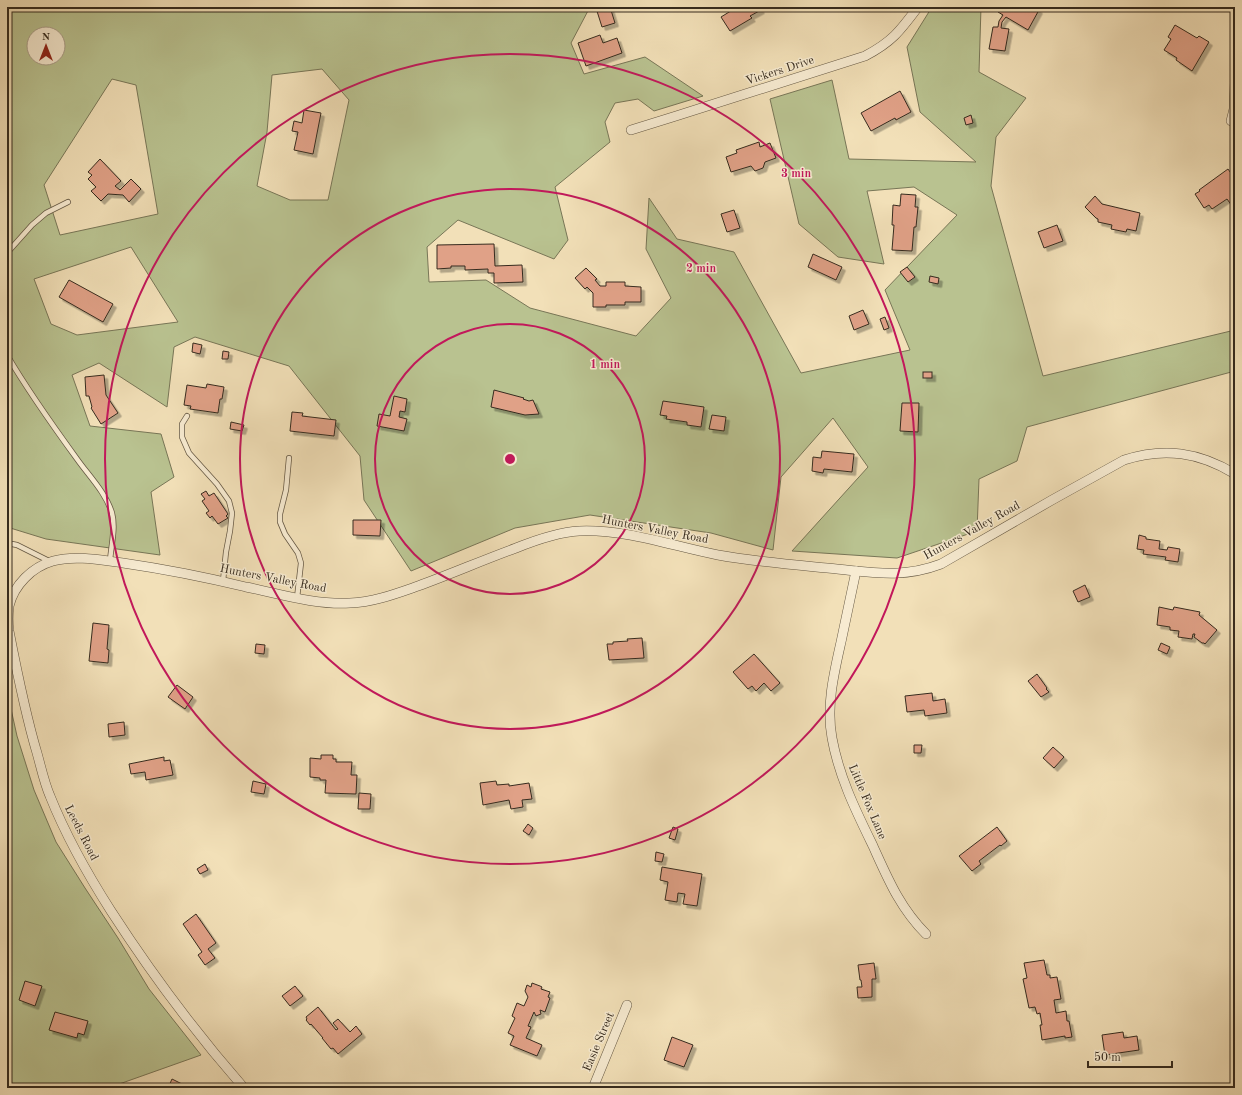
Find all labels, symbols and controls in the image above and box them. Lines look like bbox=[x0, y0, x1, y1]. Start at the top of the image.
north arrow bbox=[26, 26, 66, 66]
text: N bbox=[42, 32, 51, 43]
street label: Vickers Drive bbox=[744, 54, 816, 88]
text: 3 min bbox=[781, 168, 811, 180]
text: 2 min bbox=[686, 263, 716, 275]
text: 1 min bbox=[590, 359, 620, 371]
centre of rings bbox=[503, 452, 517, 466]
street label: Hunters Valley Road bbox=[922, 500, 1022, 562]
street label: Hunters Valley Road bbox=[601, 514, 709, 546]
street label: Hunters Valley Road bbox=[219, 563, 327, 595]
street label: Little Fox Lane bbox=[846, 763, 888, 842]
street label: Leeds Road bbox=[62, 803, 100, 863]
street label: Easie Street bbox=[581, 1011, 617, 1073]
scale bar bbox=[1088, 1043, 1172, 1069]
text: 50 m bbox=[1094, 1051, 1121, 1064]

